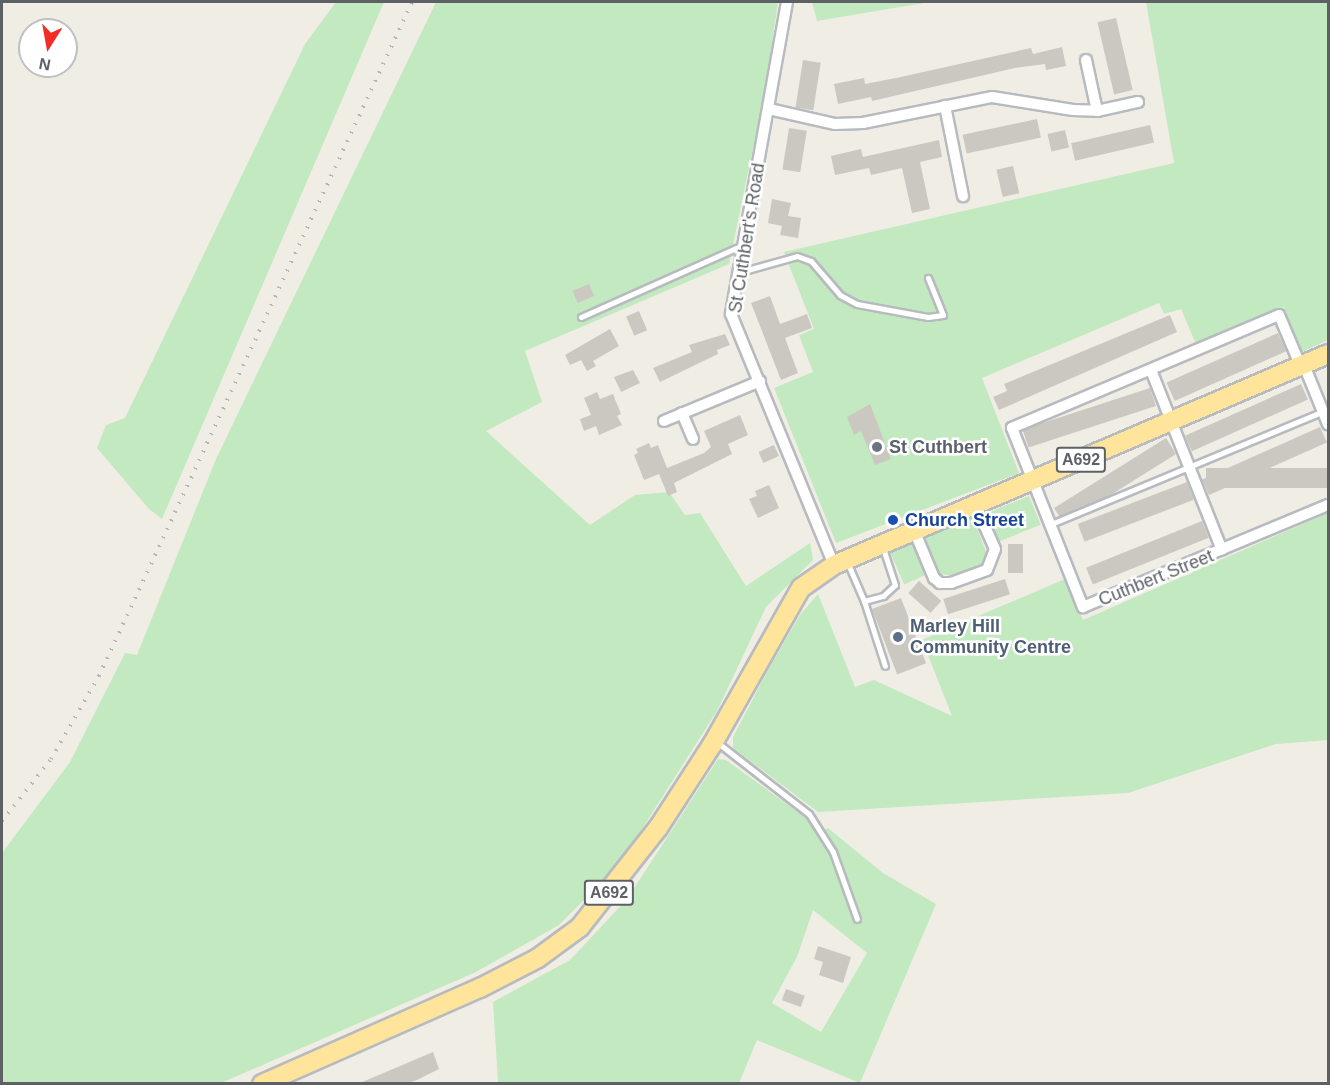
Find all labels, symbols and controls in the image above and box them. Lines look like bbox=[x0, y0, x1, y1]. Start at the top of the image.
north arrow bbox=[18, 18, 78, 78]
text: N bbox=[38, 55, 52, 74]
street label: St Cuthbert's Road bbox=[724, 161, 770, 315]
place label: St Cuthbert bbox=[889, 436, 987, 458]
marker: St Cuthbert bbox=[870, 440, 884, 454]
road number: A692 bbox=[1056, 447, 1106, 473]
place label: Church Street bbox=[905, 509, 1024, 531]
marker: Church Street bbox=[886, 513, 900, 527]
street label: Cuthbert Street bbox=[1095, 545, 1217, 611]
place label: Marley Hill Community Centre bbox=[910, 616, 1071, 658]
marker: Marley Hill Community Centre bbox=[891, 630, 905, 644]
road number: A692 bbox=[584, 880, 634, 906]

